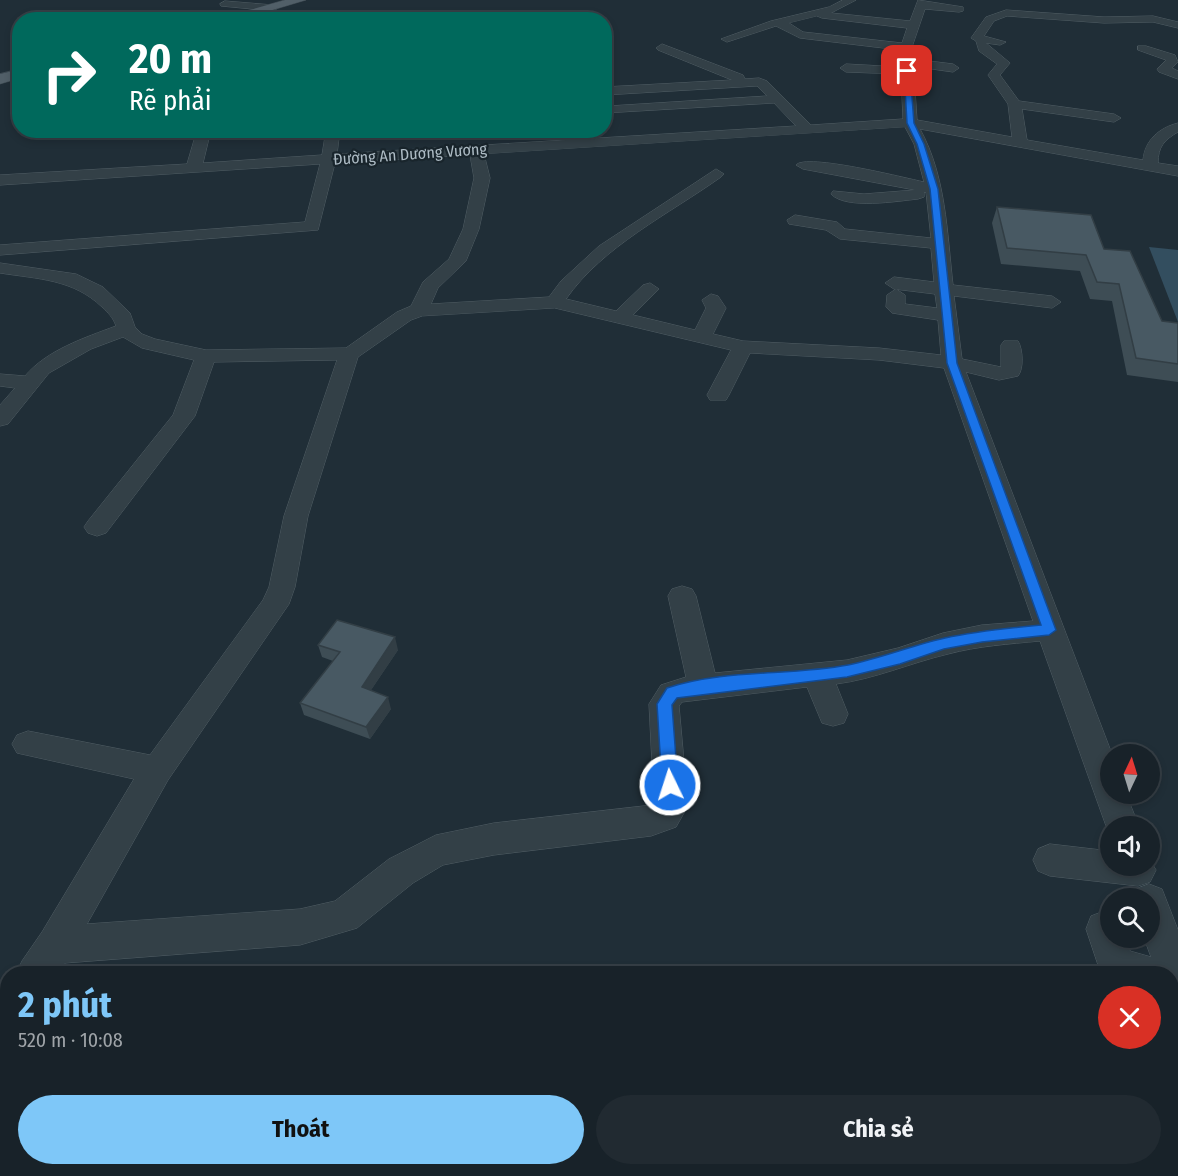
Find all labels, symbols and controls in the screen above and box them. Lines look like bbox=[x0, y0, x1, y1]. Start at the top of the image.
text: 20 m bbox=[129, 34, 212, 84]
icon: right bbox=[30, 36, 108, 114]
pin bbox=[881, 45, 932, 96]
icon: arrive bbox=[890, 54, 923, 87]
text: Rẽ phải bbox=[129, 85, 212, 117]
street label: Đường An Dương Vương bbox=[332, 139, 488, 169]
north arrow bbox=[1100, 744, 1160, 804]
map controls bbox=[1100, 744, 1160, 948]
position arrow bbox=[638, 753, 702, 817]
button: sound bbox=[1100, 816, 1160, 876]
button: search bbox=[1100, 888, 1160, 948]
text: 2 phút bbox=[18, 983, 112, 1027]
button: close bbox=[1098, 986, 1161, 1049]
text: 520 m · 10:08 bbox=[18, 1028, 123, 1052]
button: Thoát bbox=[18, 1095, 584, 1164]
button: Chia sẻ bbox=[596, 1095, 1161, 1164]

